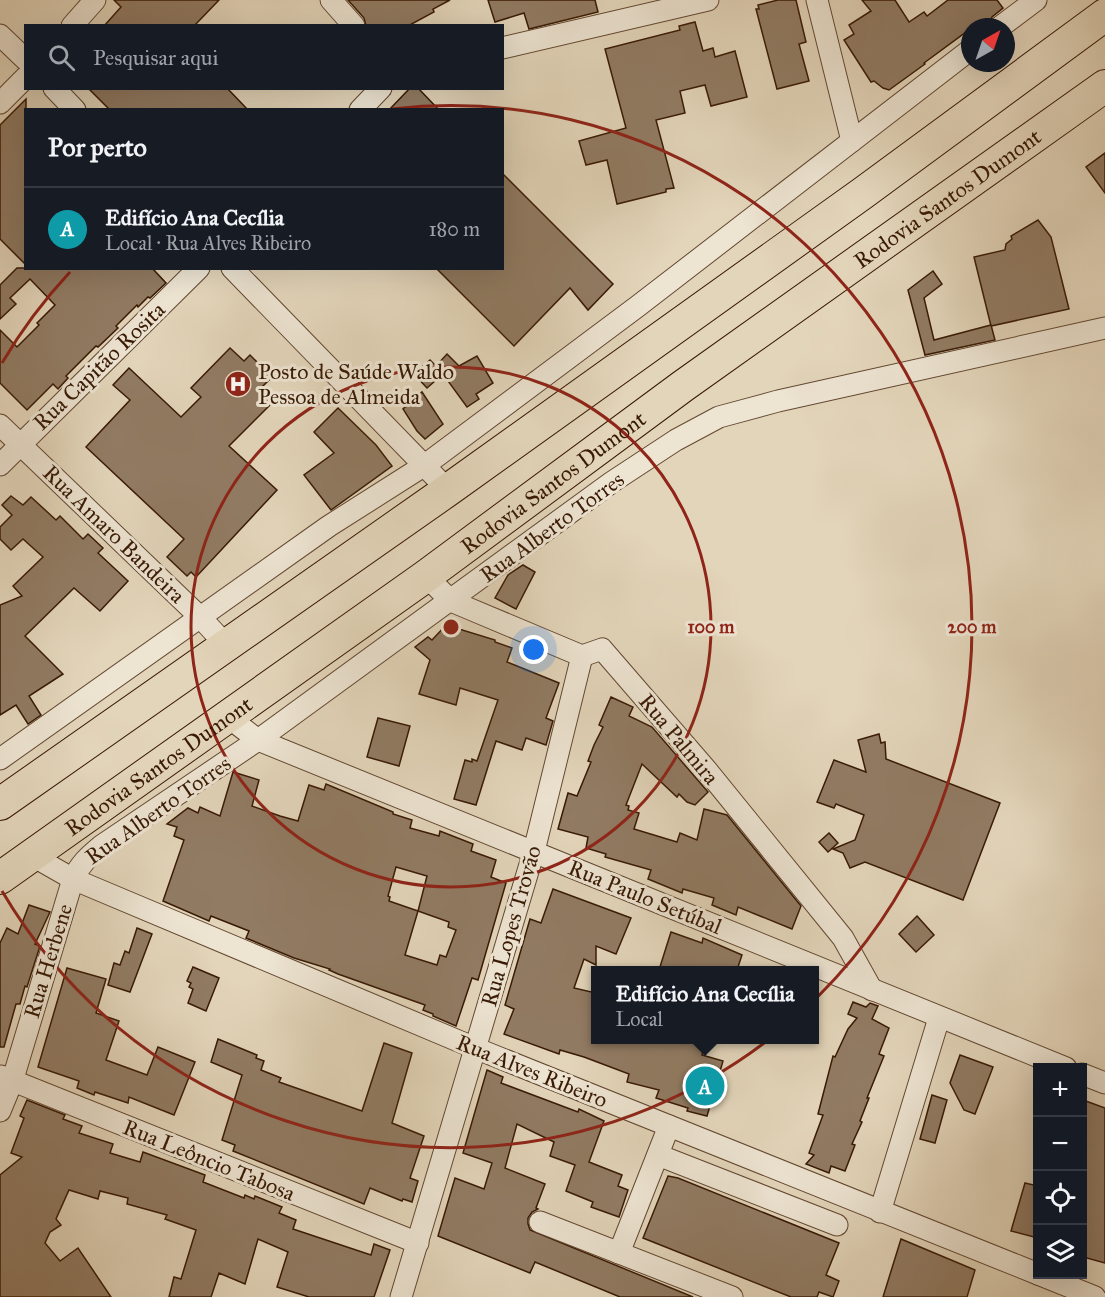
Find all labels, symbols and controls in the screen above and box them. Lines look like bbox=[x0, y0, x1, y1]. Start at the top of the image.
north arrow bbox=[961, 18, 1015, 72]
search box bbox=[24, 24, 504, 90]
icon: search bbox=[45, 41, 78, 74]
text: Pesquisar aqui bbox=[93, 44, 218, 71]
street label: Rodovia Santos Dumont bbox=[848, 122, 1046, 274]
text: Por perto bbox=[48, 131, 147, 163]
text: Edifício Ana Cecília bbox=[105, 204, 284, 231]
text: A bbox=[61, 217, 74, 241]
text: 180 m bbox=[429, 217, 480, 241]
text: Local · Rua Alves Ribeiro bbox=[105, 231, 311, 255]
street label: Rua Capitão Rosita bbox=[27, 296, 171, 436]
place label: Posto de Saúde Waldo Pessoa de Almeida bbox=[258, 358, 454, 410]
hospital icon: Posto de Saúde Waldo Pessoa de Almeida bbox=[223, 369, 253, 399]
street label: Rodovia Santos Dumont bbox=[455, 405, 651, 559]
street label: Rua Amaro Bandeira bbox=[37, 459, 191, 609]
street label: Rua Alberto Torres bbox=[475, 466, 629, 588]
text: 100 m bbox=[688, 616, 735, 638]
text: 200 m bbox=[948, 616, 997, 638]
centre of rings bbox=[441, 617, 461, 637]
your location bbox=[519, 635, 548, 664]
street label: Rua Palmira bbox=[633, 688, 725, 791]
street label: Rodovia Santos Dumont bbox=[59, 690, 257, 841]
street label: Rua Alberto Torres bbox=[80, 750, 236, 870]
street label: Rua Lopes Trovão bbox=[475, 842, 547, 1010]
street label: Rua Paulo Setúbal bbox=[564, 854, 726, 940]
street label: Rua Herbene bbox=[18, 901, 78, 1021]
popup bbox=[591, 966, 819, 1044]
text: Edifício Ana Cecília bbox=[616, 980, 794, 1007]
text: Local bbox=[616, 1007, 663, 1031]
street label: Rua Alves Ribeiro bbox=[453, 1028, 611, 1114]
map controls bbox=[1033, 1063, 1087, 1279]
button: + bbox=[1033, 1063, 1087, 1117]
pin: A bbox=[686, 1064, 724, 1108]
street label: Rua Leôncio Tabosa bbox=[119, 1113, 300, 1207]
button: − bbox=[1033, 1117, 1087, 1171]
button: locate bbox=[1033, 1171, 1087, 1225]
button: layers bbox=[1033, 1225, 1087, 1279]

